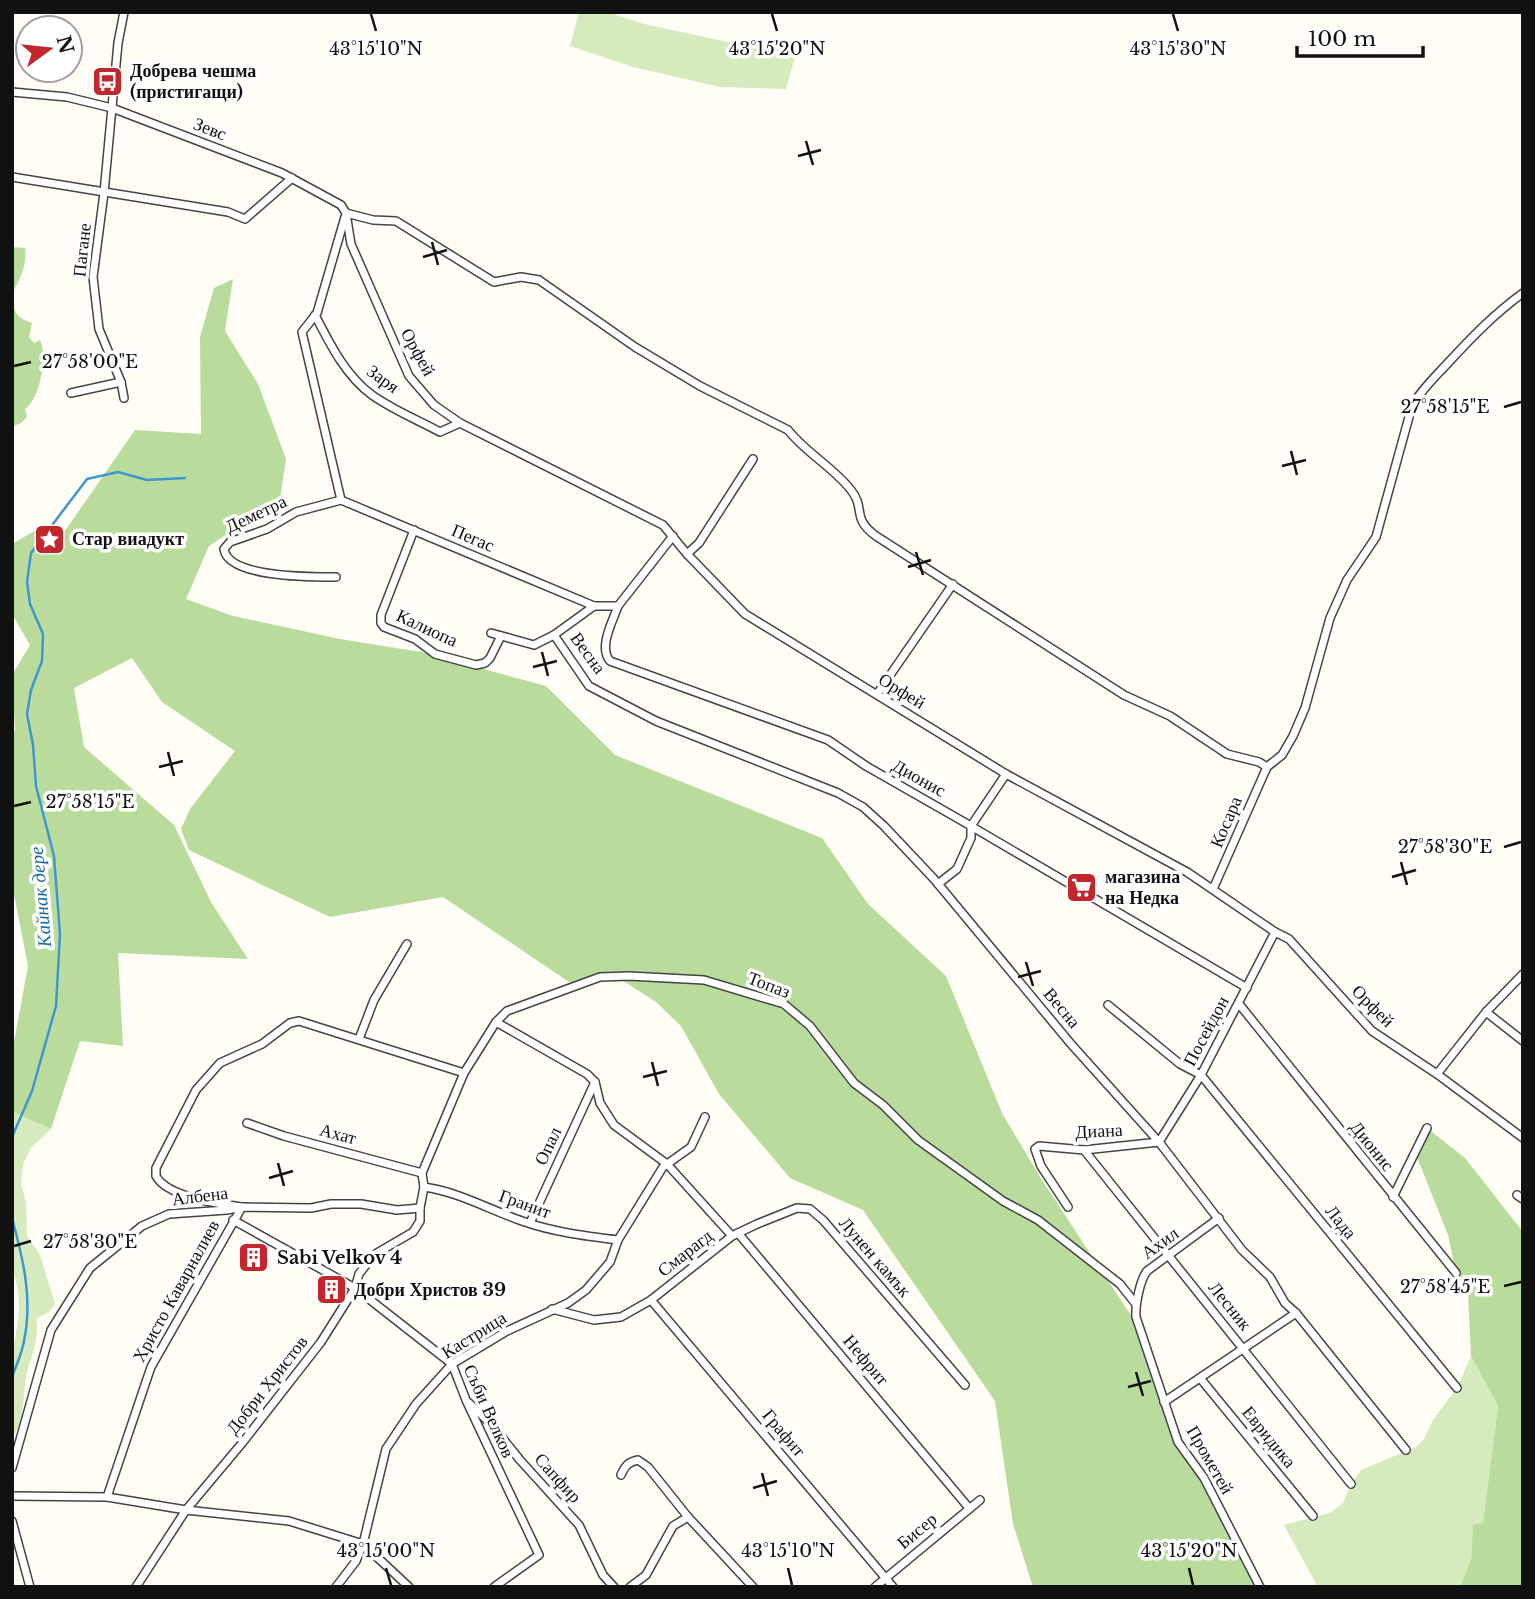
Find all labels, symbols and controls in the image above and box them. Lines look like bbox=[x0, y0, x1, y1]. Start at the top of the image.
north arrow bbox=[14, 14, 84, 84]
scale bar bbox=[1297, 14, 1423, 58]
text: 100 m bbox=[1308, 26, 1376, 52]
text: N bbox=[52, 33, 78, 56]
text: 43°15'10"N bbox=[329, 38, 423, 60]
text: 43°15'20"N bbox=[729, 38, 825, 60]
text: 43°15'30"N bbox=[1130, 38, 1226, 60]
place label: Добрева чешма (пристигащи) bbox=[130, 60, 256, 103]
bus stop icon: Добрева чешма (пристигащи) bbox=[90, 64, 124, 98]
street label: Зевс bbox=[190, 113, 230, 145]
street label: Пагане bbox=[68, 222, 96, 278]
street label: Орфей bbox=[396, 324, 440, 380]
text: 27°58'00"E bbox=[42, 351, 138, 373]
street label: Заря bbox=[363, 360, 403, 398]
text: 27°58'15"E bbox=[1401, 396, 1489, 418]
street label: Деметра bbox=[222, 490, 290, 538]
street label: Пегас bbox=[448, 519, 498, 557]
place icon: Стар виадукт bbox=[32, 522, 66, 556]
place label: Стар виадукт bbox=[72, 528, 184, 550]
street label: Калиопа bbox=[393, 604, 461, 652]
street label: Весна bbox=[566, 628, 610, 678]
street label: Орфей bbox=[874, 668, 930, 714]
street label: Дионис bbox=[888, 754, 950, 802]
text: 27°58'15"E bbox=[46, 791, 134, 813]
street label: Косара bbox=[1205, 793, 1247, 851]
text: 27°58'30"E bbox=[1398, 836, 1492, 858]
water label: Кайнак дере bbox=[25, 846, 56, 949]
place label: магазина на Недка bbox=[1105, 866, 1180, 909]
supermarket icon: магазина на Недка bbox=[1065, 870, 1099, 904]
street label: Топаз bbox=[745, 967, 793, 1003]
street label: Орфей bbox=[1347, 980, 1399, 1032]
street label: Весна bbox=[1039, 983, 1085, 1033]
street label: Посейдон bbox=[1178, 992, 1234, 1070]
street label: Дионис bbox=[1345, 1116, 1399, 1176]
street label: Ахат bbox=[317, 1119, 359, 1149]
street label: Диана bbox=[1075, 1119, 1123, 1143]
street label: Опал bbox=[530, 1123, 566, 1169]
street label: Албена bbox=[171, 1182, 229, 1210]
street label: Гранит bbox=[496, 1185, 554, 1224]
street label: Лада bbox=[1321, 1201, 1361, 1243]
street label: Лунен камък bbox=[834, 1212, 916, 1302]
street label: Христо Каварналиев bbox=[128, 1216, 224, 1366]
street label: Ахил bbox=[1137, 1222, 1183, 1264]
street label: Смарагд bbox=[653, 1225, 717, 1281]
text: 27°58'30"E bbox=[43, 1231, 137, 1253]
building icon: Sabi Velkov 4 bbox=[237, 1241, 271, 1275]
place label: Sabi Velkov 4 bbox=[277, 1247, 402, 1269]
building icon: Добри Христов 39 bbox=[314, 1273, 348, 1307]
text: 27°58'45"E bbox=[1400, 1276, 1490, 1298]
street label: Лесник bbox=[1204, 1277, 1256, 1335]
place label: Добри Христов 39 bbox=[354, 1279, 506, 1301]
street label: Кастрица bbox=[438, 1307, 510, 1363]
street label: Нефрит bbox=[838, 1330, 894, 1390]
street label: Добри Христов bbox=[222, 1331, 312, 1439]
street label: Съби Велков bbox=[459, 1361, 519, 1461]
street label: Евридика bbox=[1237, 1402, 1301, 1472]
street label: Графит bbox=[758, 1405, 810, 1461]
street label: Прометей bbox=[1182, 1422, 1239, 1499]
street label: Сапфир bbox=[530, 1448, 586, 1508]
street label: Бисер bbox=[893, 1508, 941, 1554]
text: 43°15'00"N bbox=[337, 1540, 435, 1562]
text: 43°15'10"N bbox=[741, 1540, 835, 1562]
text: 43°15'20"N bbox=[1141, 1540, 1237, 1562]

